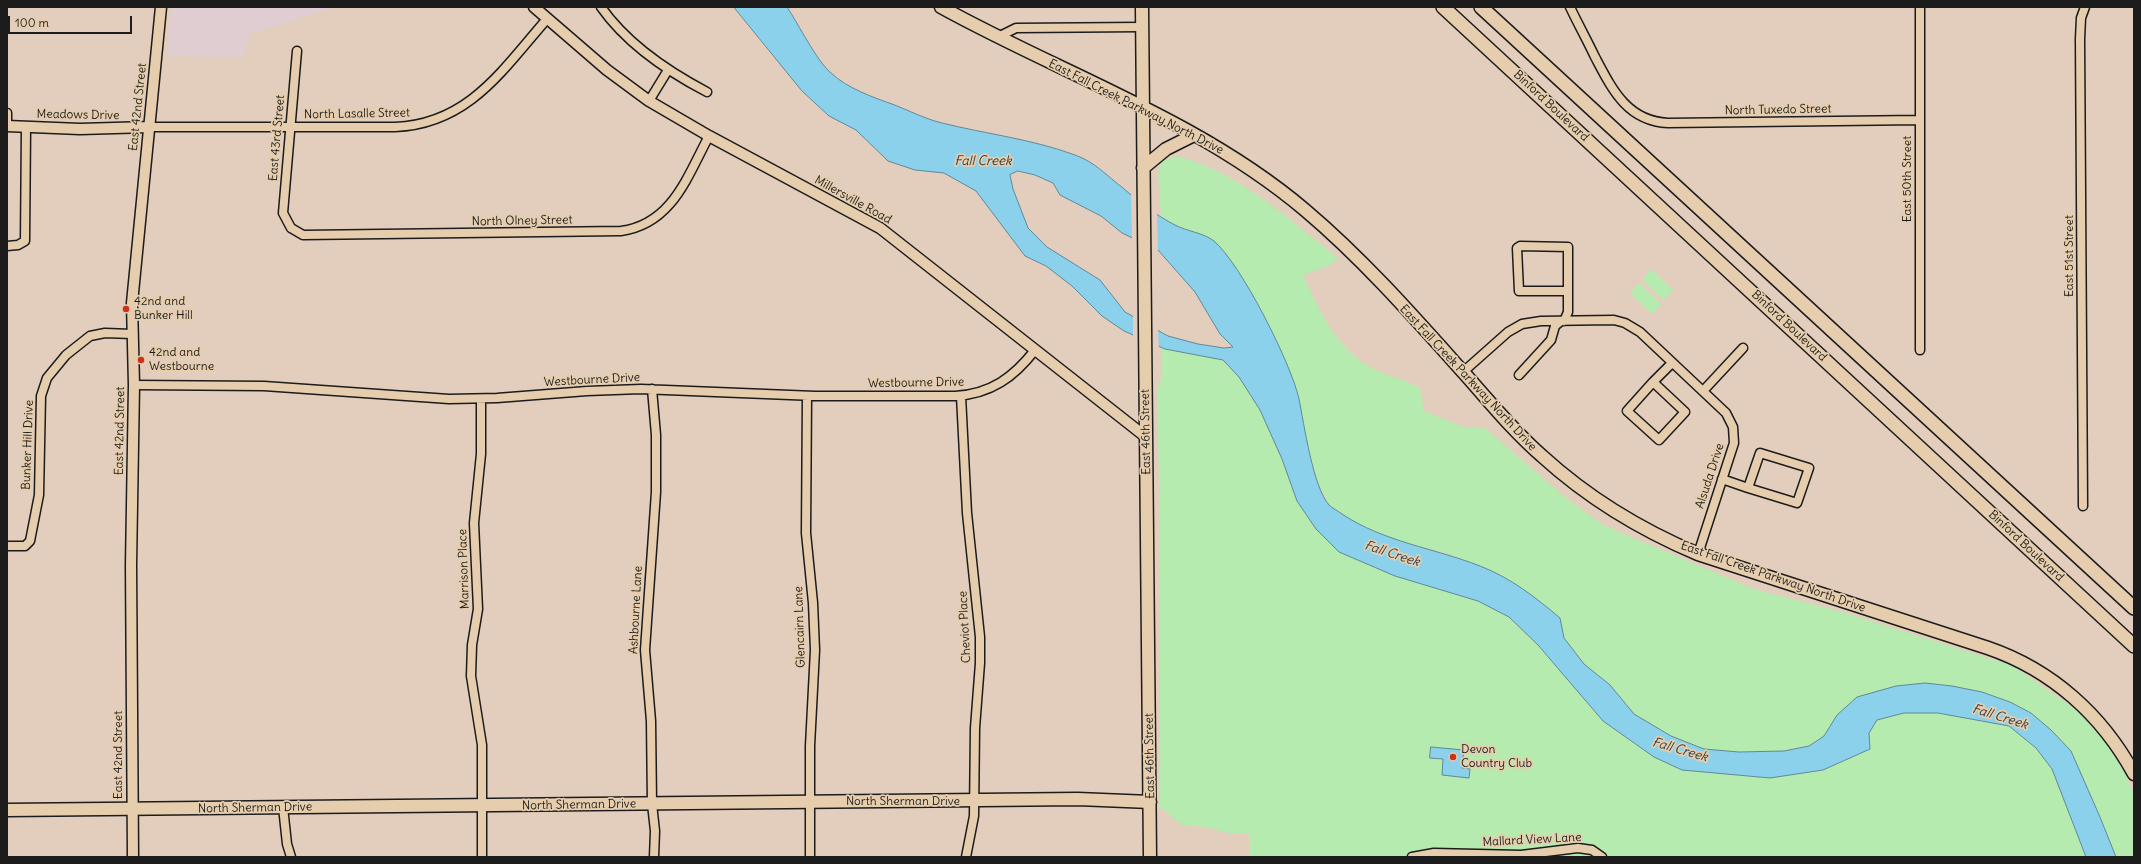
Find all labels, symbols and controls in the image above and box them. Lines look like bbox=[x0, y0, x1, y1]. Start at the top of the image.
scale bar bbox=[10, 8, 134, 34]
text: 100 m bbox=[15, 15, 49, 30]
street label: East Fall Creek Parkway North Drive bbox=[1046, 56, 1226, 158]
street label: East 42nd Street bbox=[126, 62, 150, 152]
street label: Binford Boulevard bbox=[1510, 67, 1592, 145]
street label: East 43rd Street bbox=[266, 94, 288, 182]
street label: North Tuxedo Street bbox=[1724, 102, 1832, 118]
street label: North Lasalle Street bbox=[304, 106, 410, 122]
street label: Meadows Drive bbox=[36, 107, 120, 123]
street label: East 50th Street bbox=[1901, 136, 1915, 222]
water label: Fall Creek bbox=[954, 153, 1012, 169]
street label: Millersville Road bbox=[812, 173, 894, 227]
street label: North Olney Street bbox=[472, 213, 572, 229]
street label: East 51st Street bbox=[2063, 215, 2077, 297]
street label: Binford Boulevard bbox=[1748, 287, 1830, 365]
place label: 42nd and Bunker Hill bbox=[134, 295, 193, 323]
street label: East Fall Creek Parkway North Drive bbox=[1396, 302, 1540, 454]
marker: 42nd and Bunker Hill bbox=[121, 304, 131, 314]
place label: 42nd and Westbourne bbox=[149, 346, 214, 374]
marker: 42nd and Westbourne bbox=[136, 355, 146, 365]
street label: Westbourne Drive bbox=[544, 370, 640, 390]
street label: Westbourne Drive bbox=[868, 375, 964, 391]
street label: East 42nd Street bbox=[112, 387, 128, 475]
street label: East 46th Street bbox=[1138, 389, 1154, 475]
street label: Bunker Hill Drive bbox=[19, 400, 37, 490]
street label: Alsuda Drive bbox=[1693, 441, 1727, 511]
street label: Binford Boulevard bbox=[1985, 507, 2067, 585]
street label: Marrison Place bbox=[455, 529, 473, 609]
water label: Fall Creek bbox=[1362, 538, 1422, 570]
street label: East Fall Creek Parkway North Drive bbox=[1679, 539, 1867, 615]
street label: Ashbourne Lane bbox=[626, 566, 646, 654]
street label: Glencairn Lane bbox=[791, 586, 809, 668]
street label: Cheviot Place bbox=[956, 590, 974, 664]
water label: Fall Creek bbox=[1970, 701, 2030, 733]
street label: East 42nd Street bbox=[112, 711, 126, 799]
street label: East 46th Street bbox=[1142, 713, 1158, 799]
water label: Fall Creek bbox=[1650, 735, 1710, 765]
place label: Devon Country Club bbox=[1461, 743, 1532, 771]
marker: Devon Country Club bbox=[1448, 752, 1458, 762]
street label: North Sherman Drive bbox=[846, 795, 960, 809]
street label: North Sherman Drive bbox=[522, 797, 636, 813]
street label: North Sherman Drive bbox=[198, 800, 312, 816]
street label: Mallard View Lane bbox=[1482, 830, 1582, 850]

